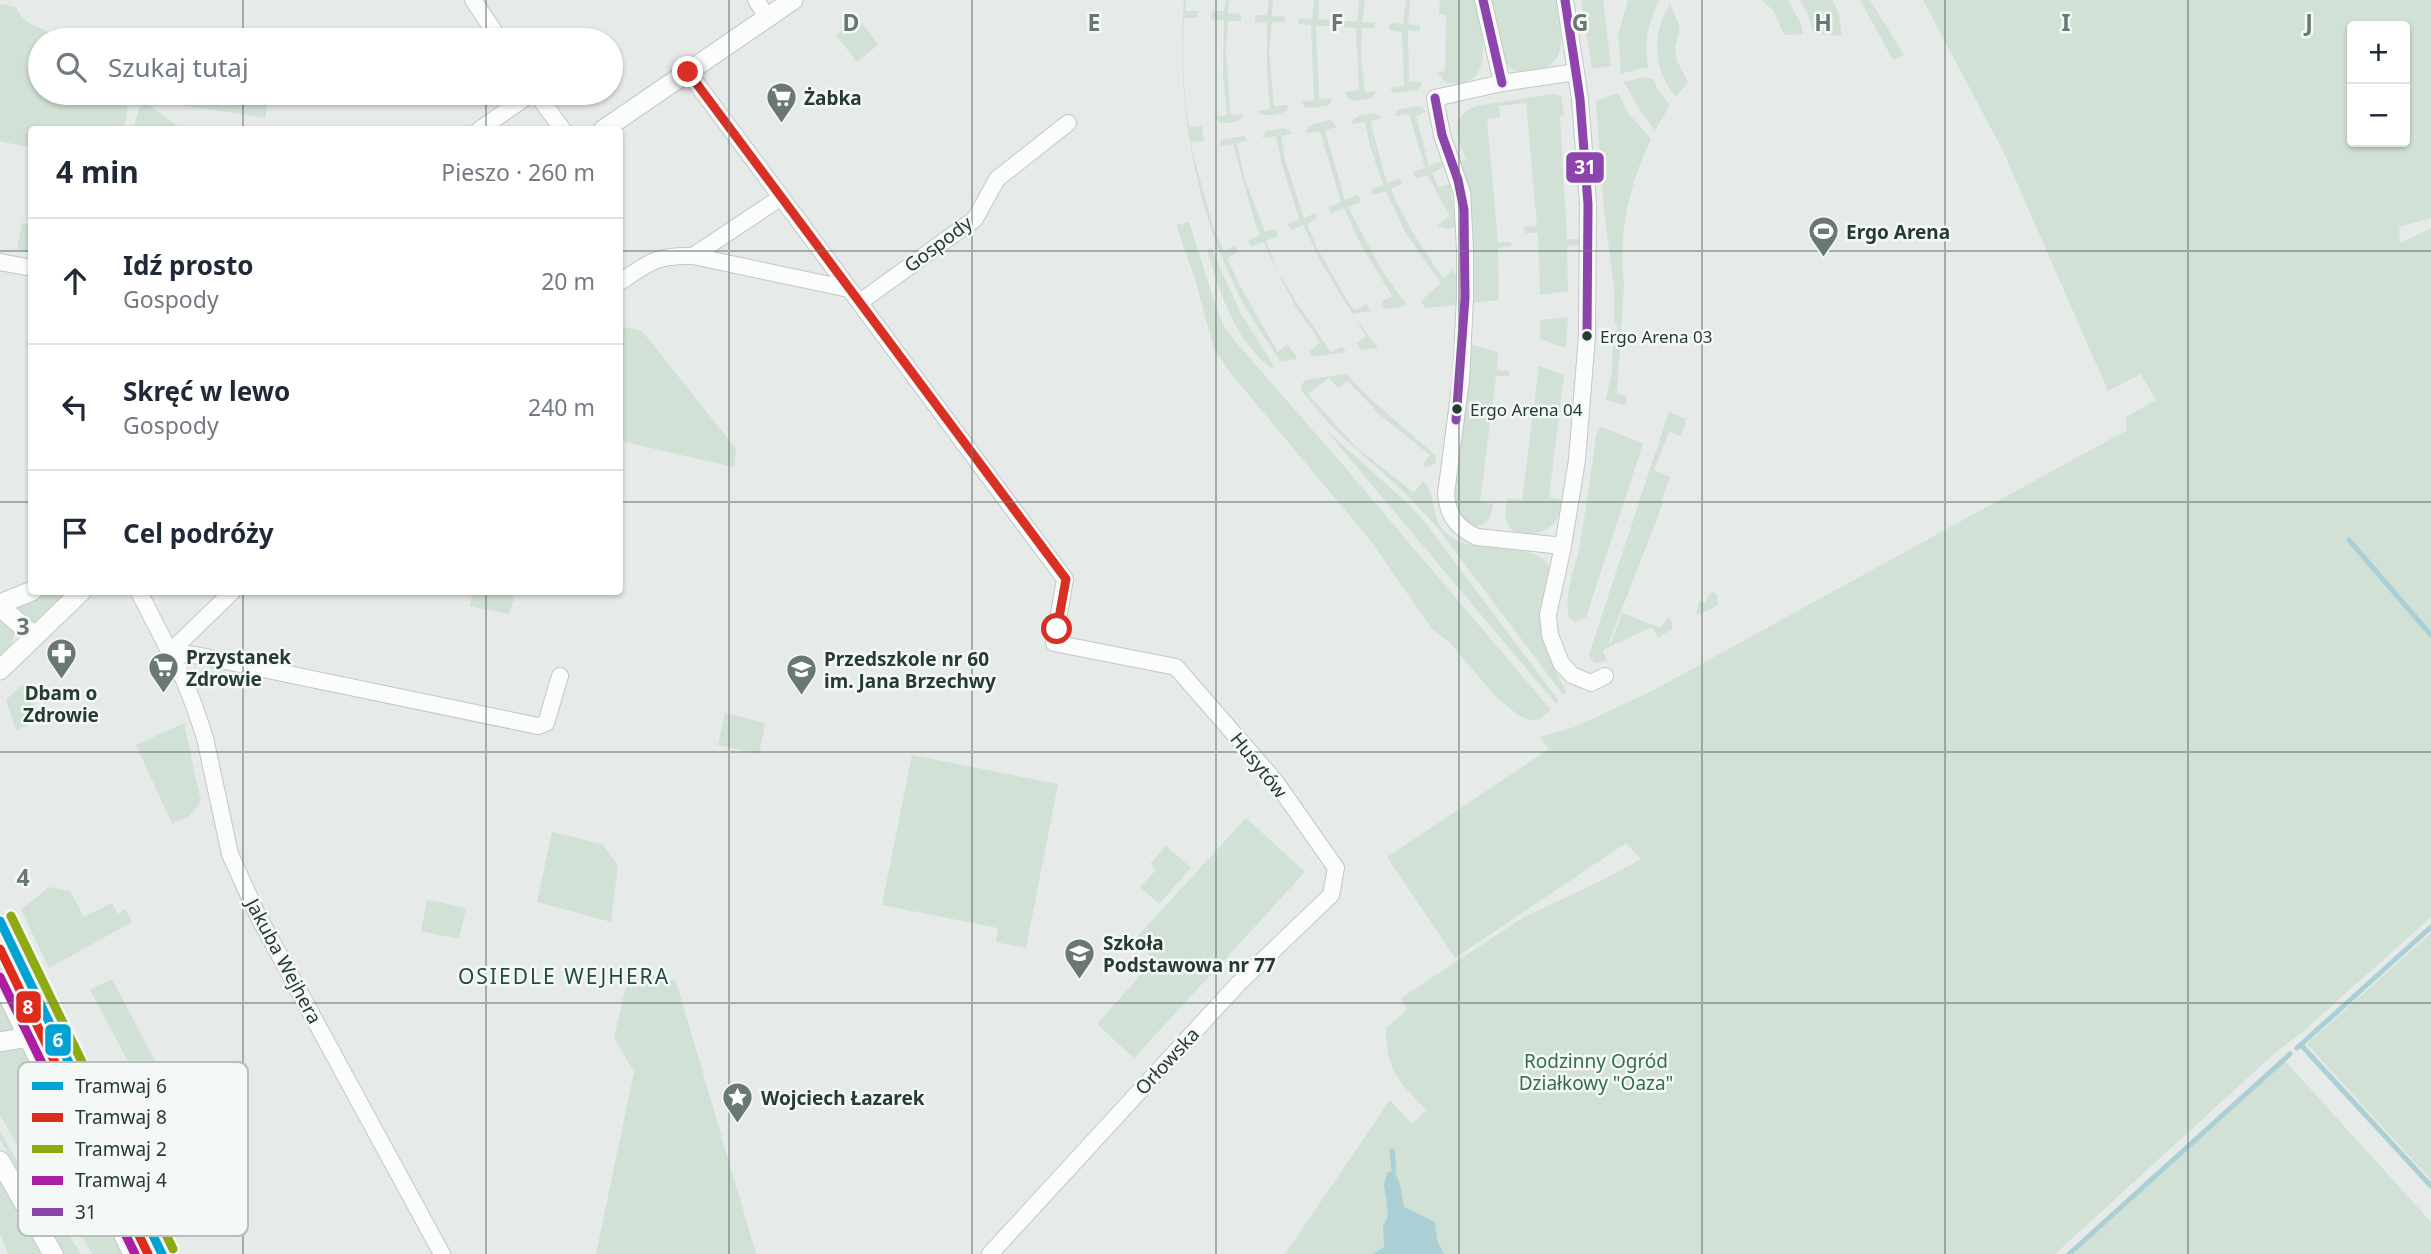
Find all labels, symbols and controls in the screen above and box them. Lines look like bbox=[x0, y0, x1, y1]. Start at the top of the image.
text: D bbox=[843, 6, 859, 38]
text: E bbox=[1088, 6, 1100, 38]
text: F bbox=[1331, 6, 1343, 38]
text: G bbox=[1572, 6, 1588, 38]
text: H bbox=[1814, 6, 1832, 38]
text: I bbox=[2062, 6, 2071, 38]
text: J bbox=[2303, 6, 2313, 38]
map controls bbox=[2347, 21, 2410, 147]
button: + bbox=[2347, 21, 2410, 84]
search box bbox=[28, 28, 623, 105]
icon: search bbox=[52, 48, 90, 86]
text: Szukaj tutaj bbox=[108, 49, 249, 85]
route end bbox=[672, 56, 703, 87]
supermarket icon: Żabka bbox=[764, 81, 798, 125]
button: − bbox=[2347, 84, 2410, 147]
place label: Żabka bbox=[804, 85, 862, 111]
text: 4 min bbox=[56, 151, 139, 192]
line badge: 31 bbox=[1565, 151, 1605, 184]
text: 31 bbox=[1574, 154, 1596, 180]
text: Pieszo · 260 m bbox=[441, 156, 595, 188]
street label: Gospody bbox=[899, 210, 978, 278]
sports icon: Ergo Arena bbox=[1806, 215, 1840, 259]
place label: Ergo Arena bbox=[1846, 219, 1950, 245]
text: Idź prosto bbox=[123, 247, 254, 283]
icon: ahead bbox=[56, 262, 94, 300]
text: 20 m bbox=[541, 265, 595, 297]
text: Gospody bbox=[123, 283, 219, 315]
place label: Ergo Arena 03 bbox=[1600, 325, 1713, 348]
marker: Ergo Arena 03 bbox=[1580, 329, 1594, 343]
text: Skręć w lewo bbox=[123, 373, 290, 409]
icon: left bbox=[56, 388, 94, 426]
text: 240 m bbox=[528, 391, 595, 423]
place label: Ergo Arena 04 bbox=[1470, 398, 1583, 421]
marker: Ergo Arena 04 bbox=[1450, 402, 1464, 416]
text: Gospody bbox=[123, 409, 219, 441]
icon: arrive bbox=[56, 514, 94, 552]
text: Cel podróży bbox=[123, 515, 274, 551]
text: 3 bbox=[16, 610, 30, 642]
route start bbox=[1041, 613, 1072, 644]
pharmacy icon: Dbam o Zdrowie bbox=[44, 637, 78, 681]
place label: Przystanek Zdrowie bbox=[186, 644, 291, 692]
place label: Przedszkole nr 60 im. Jana Brzechwy bbox=[824, 646, 996, 694]
supermarket icon: Przystanek Zdrowie bbox=[146, 651, 180, 695]
school or university icon: Przedszkole nr 60 im. Jana Brzechwy bbox=[784, 653, 818, 697]
place label: Dbam o Zdrowie bbox=[23, 680, 99, 728]
street label: Husytów bbox=[1225, 727, 1294, 803]
text: 4 bbox=[16, 861, 30, 893]
street label: Jakuba Wejhera bbox=[239, 892, 328, 1028]
place label: Szkoła Podstawowa nr 77 bbox=[1103, 930, 1276, 978]
school or university icon: Szkoła Podstawowa nr 77 bbox=[1063, 937, 1097, 981]
district label: OSIEDLE WEJHERA bbox=[458, 962, 670, 990]
line badge: 8 bbox=[15, 990, 42, 1024]
text: 8 bbox=[23, 994, 34, 1020]
street label: Orłowska bbox=[1129, 1022, 1205, 1100]
line badge: 6 bbox=[44, 1023, 72, 1057]
text: 6 bbox=[53, 1027, 64, 1053]
park label: Rodzinny Ogród Działkowy "Oaza" bbox=[1519, 1048, 1673, 1096]
legend bbox=[18, 1062, 248, 1236]
text: Tramwaj 6 bbox=[75, 1073, 167, 1099]
place icon: Wojciech Łazarek bbox=[721, 1081, 755, 1125]
place label: Wojciech Łazarek bbox=[761, 1085, 925, 1111]
text: Tramwaj 8 bbox=[75, 1104, 167, 1130]
text: Tramwaj 2 bbox=[75, 1136, 167, 1162]
text: Tramwaj 4 bbox=[75, 1167, 167, 1193]
text: 31 bbox=[75, 1199, 97, 1225]

